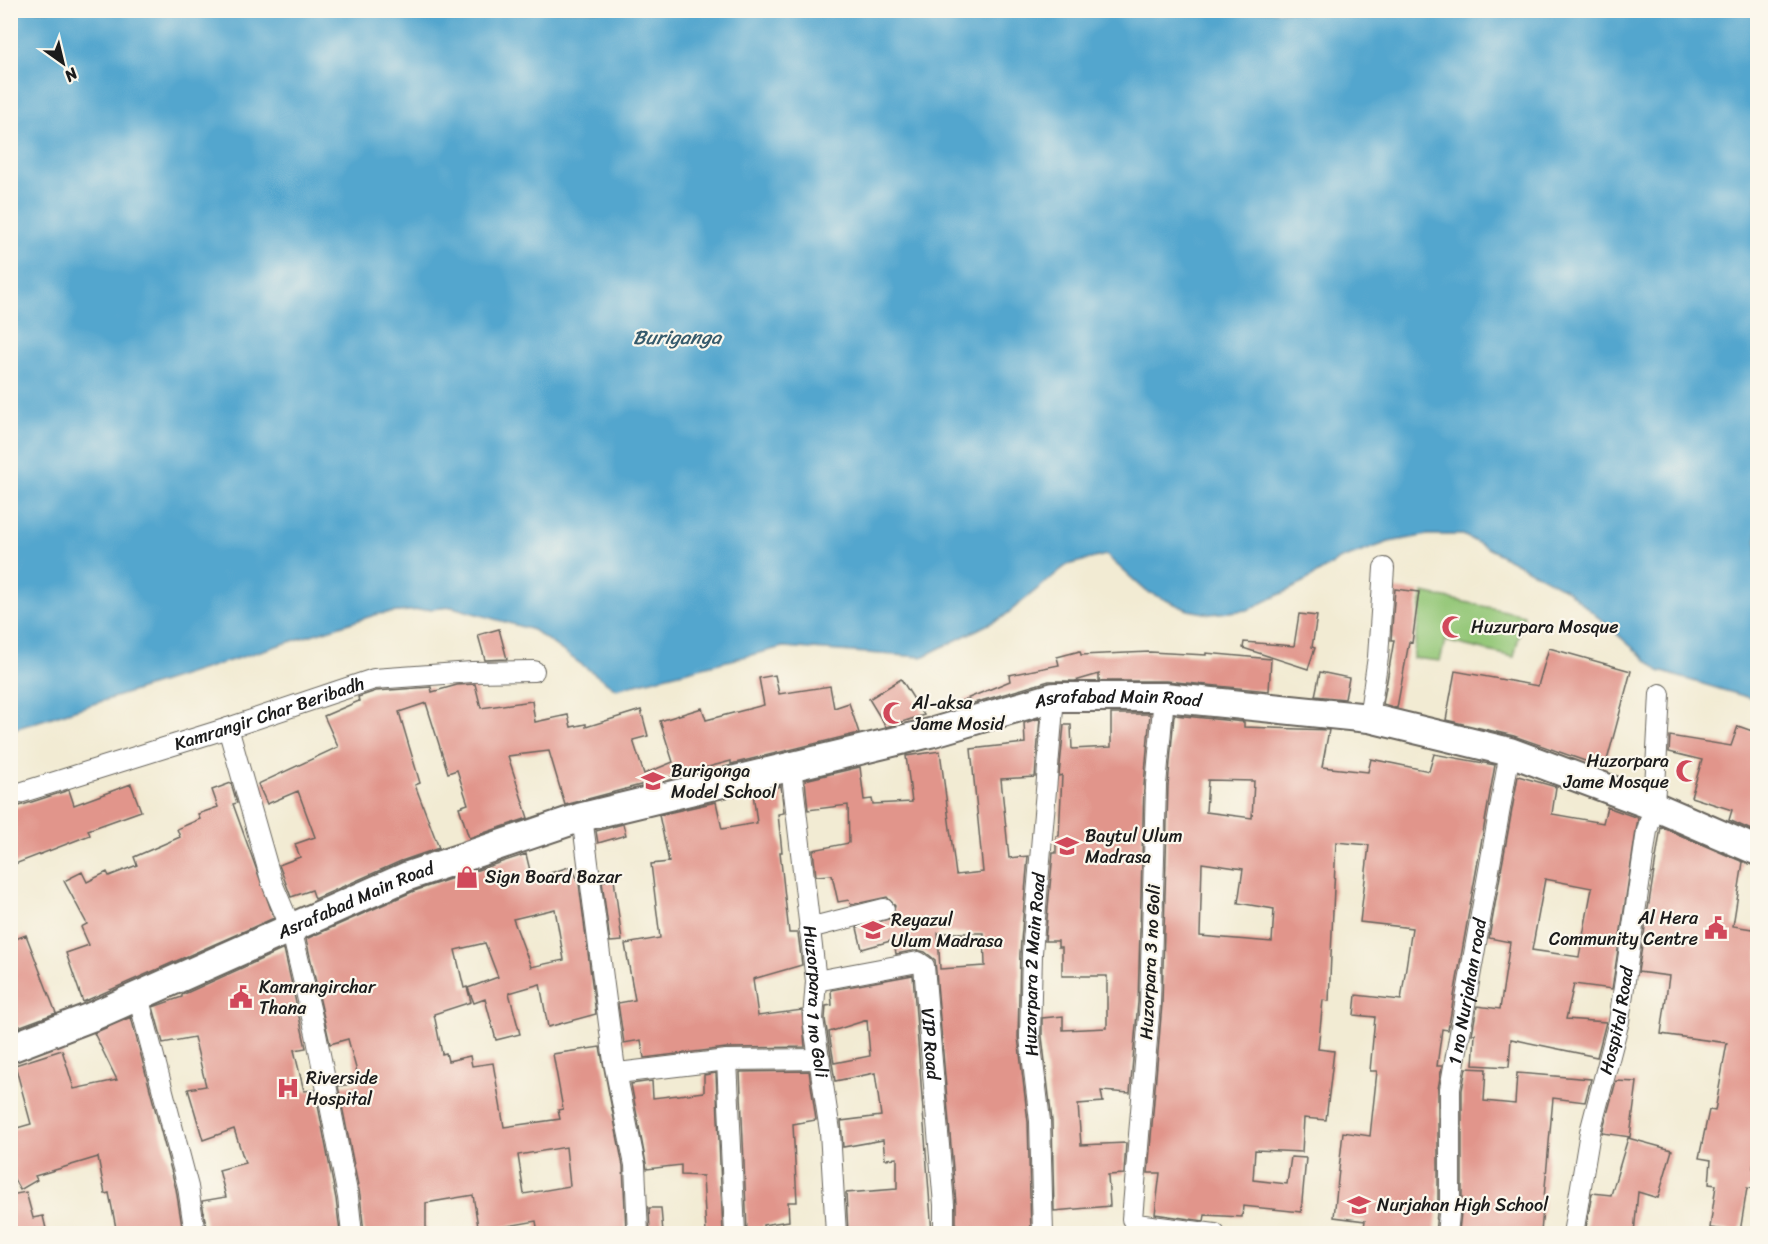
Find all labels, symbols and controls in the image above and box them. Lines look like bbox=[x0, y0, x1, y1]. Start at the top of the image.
north arrow bbox=[33, 33, 93, 93]
text: N bbox=[58, 59, 85, 91]
water label: Buriganga bbox=[633, 320, 723, 355]
place label: Huzurpara Mosque bbox=[1471, 611, 1618, 643]
mosque icon: Huzurpara Mosque bbox=[1440, 614, 1466, 640]
street label: Kamrangir Char Beribadh bbox=[170, 667, 369, 760]
street label: Asrafabad Main Road bbox=[1029, 681, 1204, 718]
place label: Al-aksa Jame Mosid bbox=[911, 687, 1006, 740]
mosque icon: Al-aksa Jame Mosid bbox=[881, 700, 907, 726]
place label: Huzorpara Jame Mosque bbox=[1563, 745, 1669, 798]
place label: Burigonga Model School bbox=[671, 755, 777, 808]
mosque icon: Huzorpara Jame Mosque bbox=[1674, 758, 1700, 784]
school or university icon: Burigonga Model School bbox=[640, 768, 666, 794]
place label: Baytul Ulum Madrasa bbox=[1085, 820, 1183, 873]
school or university icon: Baytul Ulum Madrasa bbox=[1054, 833, 1080, 859]
street label: Asrafabad Main Road bbox=[271, 852, 440, 949]
place label: Sign Board Bazar bbox=[485, 861, 623, 893]
shop icon: Sign Board Bazar bbox=[454, 864, 480, 890]
street label: Huzorpara 2 Main Road bbox=[1014, 870, 1055, 1058]
street label: Huzorpara 3 no Goli bbox=[1130, 883, 1170, 1040]
place label: Al Hera Community Centre bbox=[1549, 902, 1699, 955]
place label: Reyazul Ulum Madrasa bbox=[891, 904, 1003, 957]
street label: 1 no Nurjahan road bbox=[1439, 915, 1496, 1067]
public building icon: Al Hera Community Centre bbox=[1703, 915, 1729, 941]
school or university icon: Reyazul Ulum Madrasa bbox=[860, 917, 886, 943]
street label: Huzorpara 1 no Goli bbox=[794, 923, 838, 1081]
street label: Hospital Road bbox=[1590, 963, 1643, 1078]
place label: Kamrangirchar Thana bbox=[259, 971, 377, 1024]
public building icon: Kamrangirchar Thana bbox=[228, 984, 254, 1010]
street label: VIP Road bbox=[912, 1007, 950, 1082]
place label: Riverside Hospital bbox=[306, 1062, 378, 1115]
hospital icon: Riverside Hospital bbox=[275, 1075, 301, 1101]
place label: Nurjahan High School bbox=[1377, 1189, 1549, 1221]
school or university icon: Nurjahan High School bbox=[1346, 1192, 1372, 1218]

